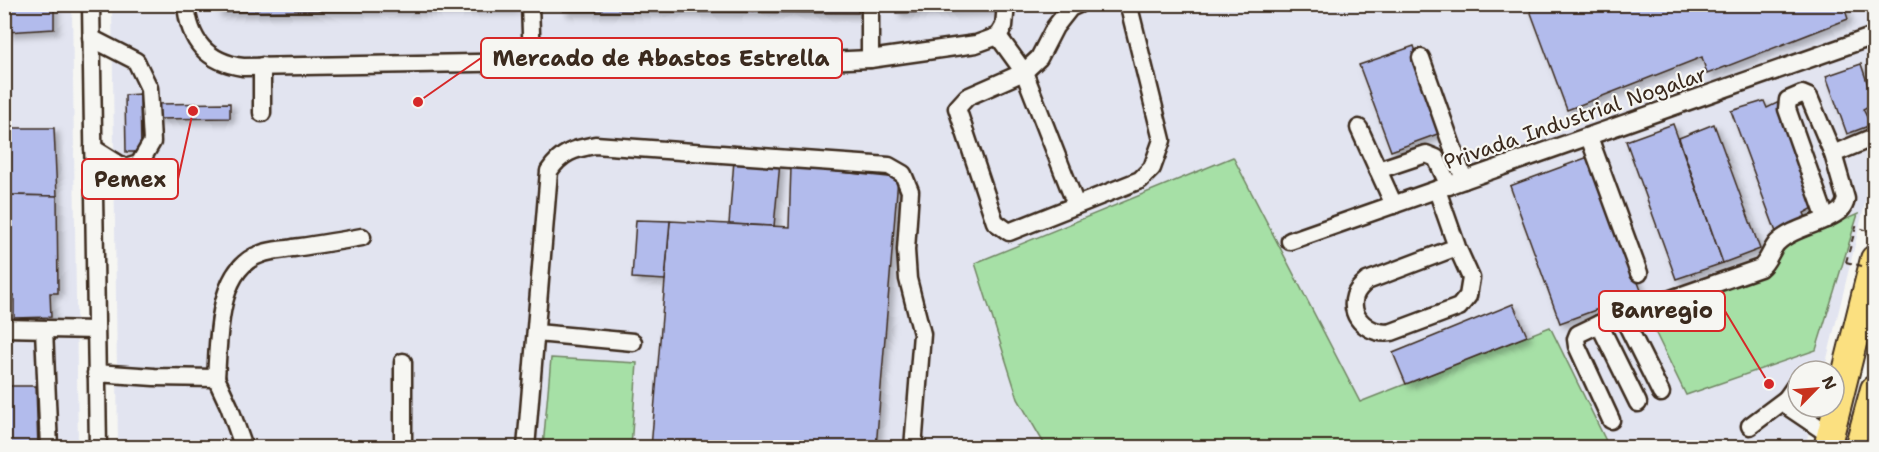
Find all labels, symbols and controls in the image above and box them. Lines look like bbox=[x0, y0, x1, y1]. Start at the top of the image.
callout: Mercado de Abastos Estrella bbox=[481, 38, 842, 78]
text: Mercado de Abastos Estrella bbox=[492, 44, 830, 73]
street label: Privada Industrial Nogalar bbox=[1440, 60, 1710, 176]
callout: Pemex bbox=[82, 159, 178, 199]
text: Pemex bbox=[94, 165, 166, 194]
callout: Banregio bbox=[1599, 291, 1725, 331]
text: Banregio bbox=[1611, 296, 1713, 325]
north arrow bbox=[1786, 359, 1846, 419]
text: N bbox=[1817, 373, 1841, 393]

